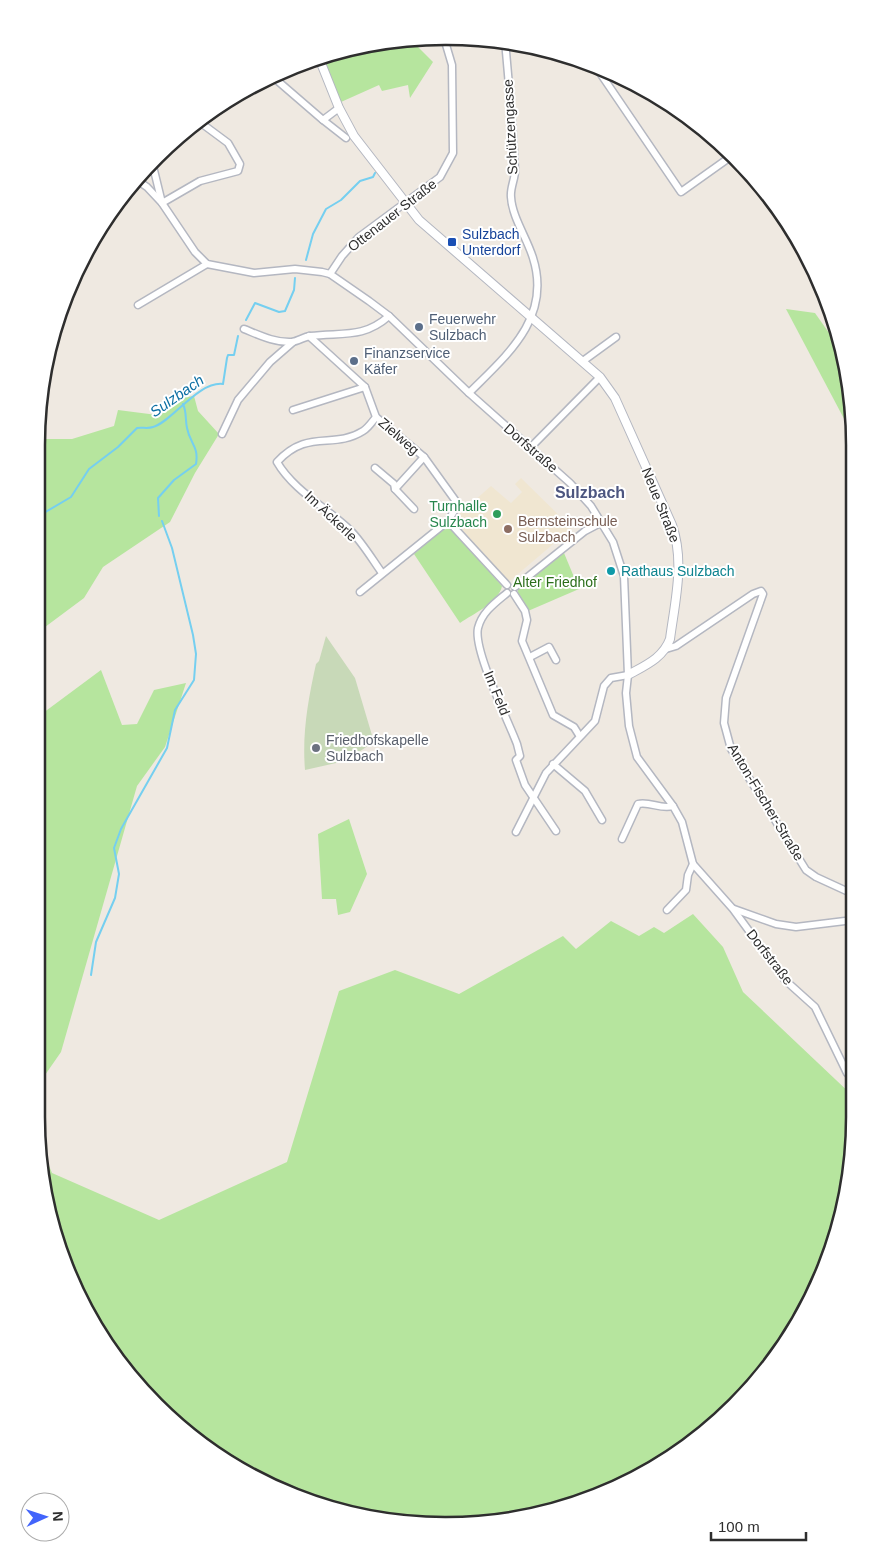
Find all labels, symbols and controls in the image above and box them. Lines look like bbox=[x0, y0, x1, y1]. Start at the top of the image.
street label: Schützengasse bbox=[499, 79, 520, 175]
street label: Ottenauer Straße bbox=[344, 175, 440, 255]
place label: Sulzbach Unterdorf bbox=[462, 226, 520, 258]
marker: Sulzbach Unterdorf bbox=[446, 236, 458, 248]
place label: Feuerwehr Sulzbach bbox=[429, 311, 496, 343]
marker: Feuerwehr Sulzbach bbox=[413, 321, 425, 333]
place label: Finanzservice Käfer bbox=[364, 345, 451, 377]
marker: Finanzservice Käfer bbox=[348, 355, 360, 367]
water label: Sulzbach bbox=[147, 371, 207, 420]
street label: Zielweg bbox=[376, 414, 422, 458]
street label: Dorfstraße bbox=[501, 420, 561, 476]
street label: Neue Straße bbox=[639, 465, 683, 545]
district label: Sulzbach bbox=[555, 484, 625, 501]
street label: Im Äckerle bbox=[301, 488, 361, 545]
place label: Turnhalle Sulzbach bbox=[429, 498, 487, 530]
marker: Turnhalle Sulzbach bbox=[491, 508, 503, 520]
place label: Bernsteinschule Sulzbach bbox=[518, 513, 618, 545]
marker: Bernsteinschule Sulzbach bbox=[502, 523, 514, 535]
place label: Rathaus Sulzbach bbox=[621, 563, 735, 579]
marker: Rathaus Sulzbach bbox=[605, 565, 617, 577]
park label: Alter Friedhof bbox=[513, 574, 597, 590]
street label: Im Feld bbox=[481, 668, 513, 718]
place label: Friedhofskapelle Sulzbach bbox=[326, 732, 429, 764]
street label: Anton-Fischer-Straße bbox=[725, 741, 807, 864]
marker: Friedhofskapelle Sulzbach bbox=[310, 742, 322, 754]
street label: Dorfstraße bbox=[743, 926, 797, 988]
north arrow bbox=[20, 1492, 70, 1542]
scale bar bbox=[711, 1510, 806, 1542]
text: N bbox=[50, 1511, 66, 1522]
text: 100 m bbox=[718, 1518, 760, 1535]

